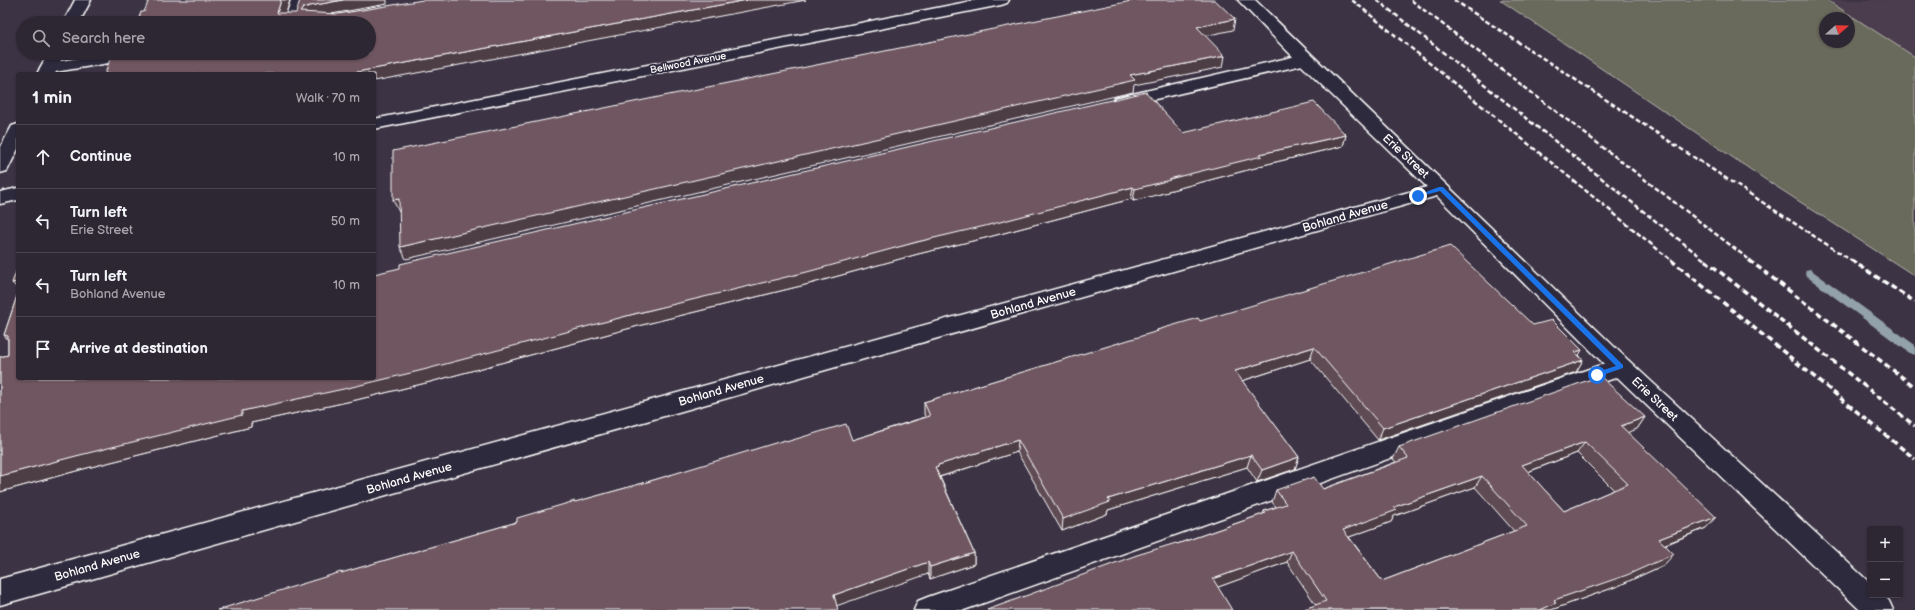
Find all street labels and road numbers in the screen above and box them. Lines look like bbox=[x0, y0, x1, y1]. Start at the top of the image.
street label: Bellwood Avenue bbox=[649, 50, 727, 76]
street label: Erie Street bbox=[1379, 131, 1432, 182]
street label: Bohland Avenue bbox=[1301, 197, 1390, 236]
street label: Bohland Avenue bbox=[989, 284, 1078, 323]
street label: Bohland Avenue bbox=[677, 371, 766, 410]
street label: Erie Street bbox=[1628, 374, 1681, 425]
street label: Bohland Avenue bbox=[365, 459, 454, 498]
street label: Bohland Avenue bbox=[53, 546, 142, 585]

